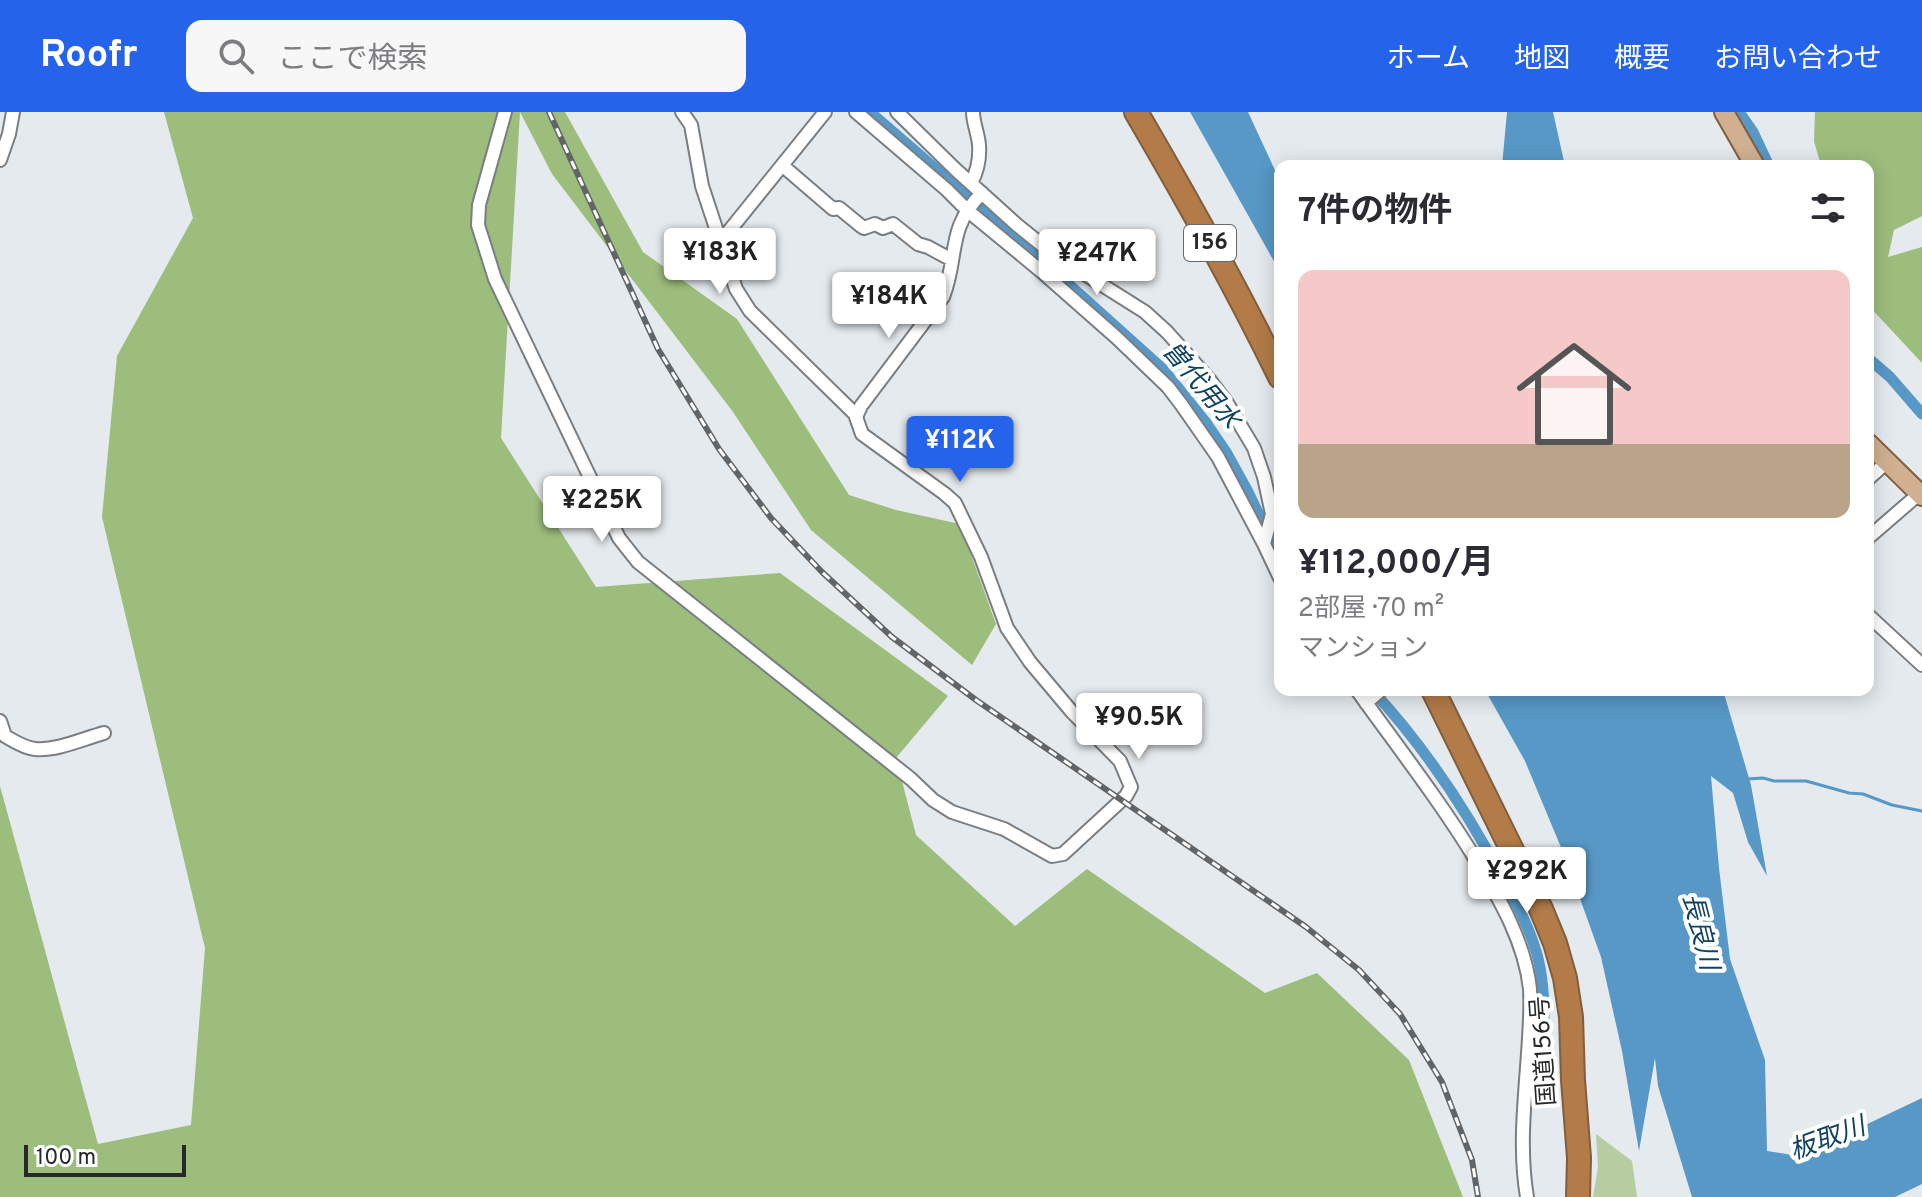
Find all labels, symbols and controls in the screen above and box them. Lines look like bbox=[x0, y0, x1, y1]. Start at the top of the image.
search box bbox=[186, 20, 746, 92]
text: Roofr bbox=[40, 32, 138, 81]
icon: search bbox=[214, 34, 258, 78]
text: ここで検索 bbox=[278, 42, 428, 79]
text: ホーム bbox=[1387, 42, 1470, 78]
text: 地図 bbox=[1514, 42, 1570, 78]
text: 概要 bbox=[1614, 42, 1670, 78]
text: お問い合わせ bbox=[1714, 42, 1882, 78]
icon: filters bbox=[1806, 186, 1850, 230]
text: 7件の物件 bbox=[1298, 191, 1452, 234]
road number: 156 bbox=[1184, 225, 1236, 261]
pin: ¥183K bbox=[664, 228, 776, 296]
pin: ¥247K bbox=[1041, 229, 1153, 297]
text: ¥183K bbox=[682, 237, 758, 270]
text: ¥247K bbox=[1057, 238, 1137, 271]
pin: ¥184K bbox=[833, 272, 945, 340]
text: ¥184K bbox=[850, 281, 928, 314]
icon: home bbox=[1502, 322, 1646, 466]
water label: 曽代用水 bbox=[1154, 336, 1248, 439]
pin: ¥112K bbox=[904, 416, 1016, 484]
text: ¥112K bbox=[925, 425, 995, 458]
pin: ¥225K bbox=[546, 476, 658, 544]
text: ¥225K bbox=[561, 485, 643, 518]
text: ¥112,000/月 bbox=[1298, 543, 1494, 586]
text: 2部屋 · 70 m² bbox=[1298, 593, 1444, 626]
text: マンション bbox=[1298, 633, 1428, 666]
pin: ¥90.5K bbox=[1074, 693, 1204, 761]
text: ¥90.5K bbox=[1094, 702, 1184, 735]
pin: ¥292K bbox=[1471, 847, 1583, 915]
text: ¥292K bbox=[1486, 856, 1568, 889]
water label: 長良川 bbox=[1674, 890, 1725, 977]
street label: 国道156号 bbox=[1526, 995, 1564, 1107]
water label: 板取川 bbox=[1786, 1110, 1873, 1169]
scale bar bbox=[24, 1141, 186, 1177]
text: 100 m bbox=[36, 1145, 96, 1172]

